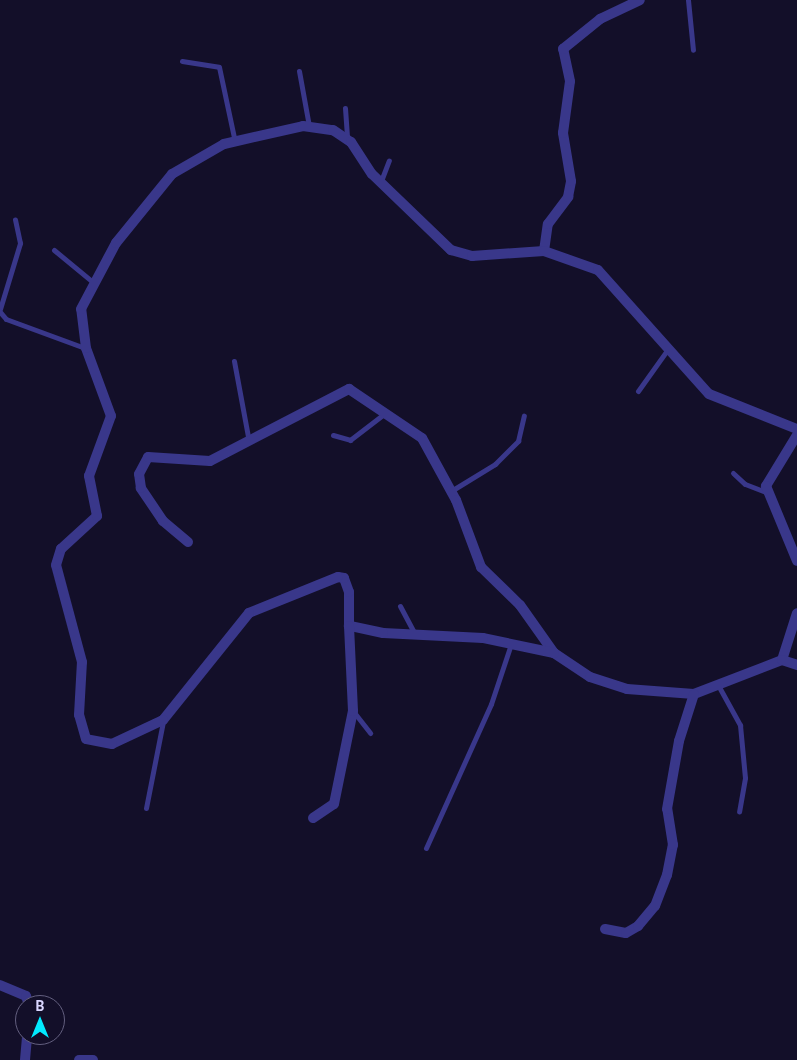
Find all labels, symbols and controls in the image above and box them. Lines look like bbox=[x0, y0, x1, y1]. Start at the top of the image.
north arrow bbox=[15, 995, 65, 1045]
text: B bbox=[36, 998, 44, 1014]

